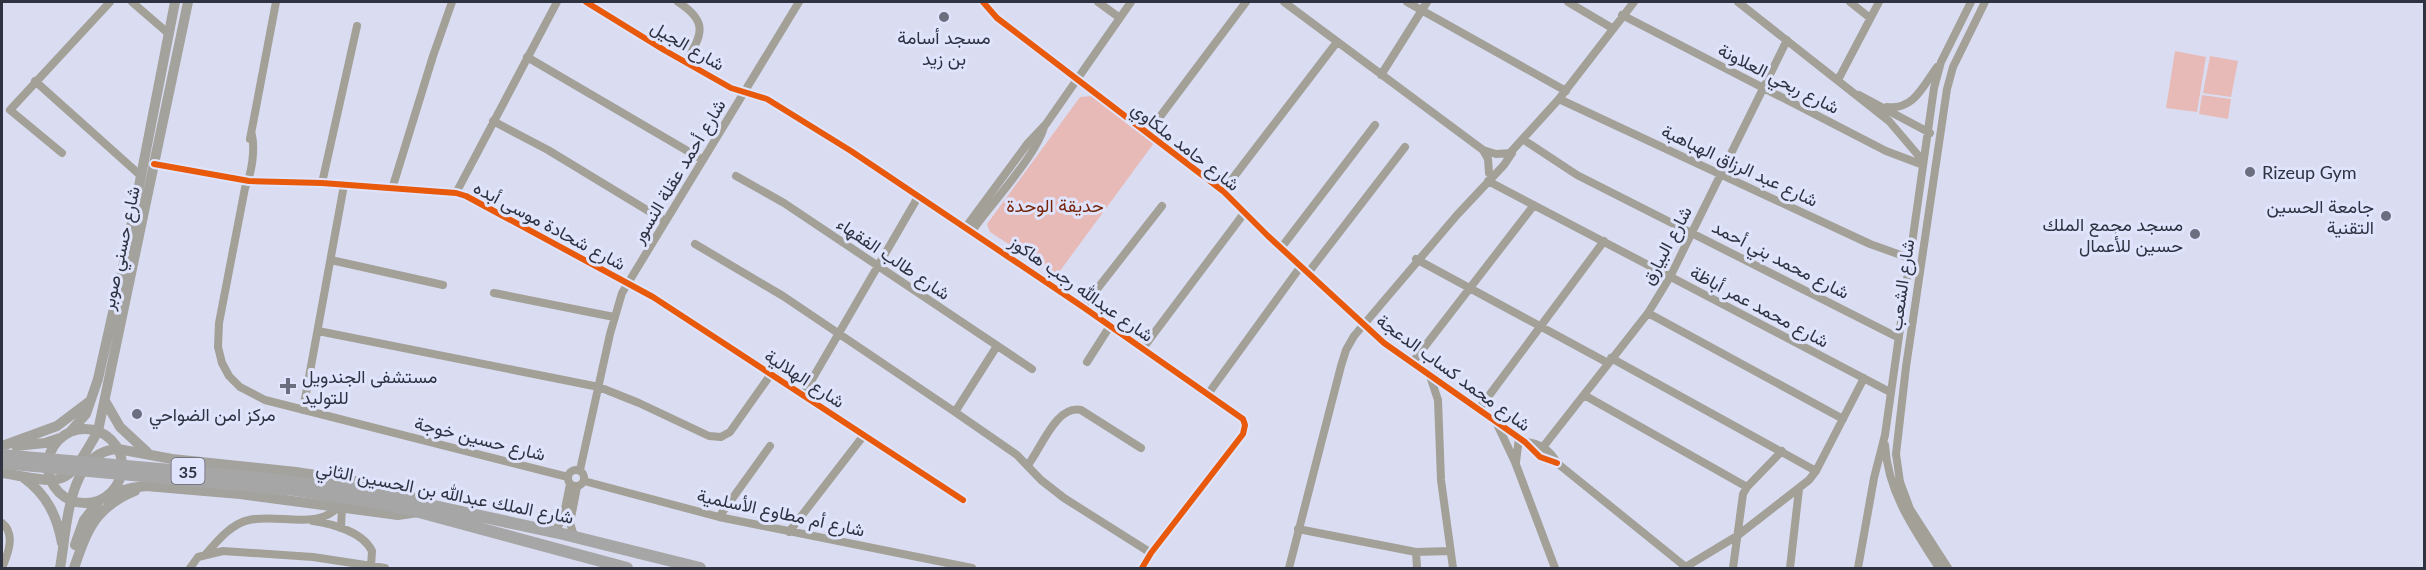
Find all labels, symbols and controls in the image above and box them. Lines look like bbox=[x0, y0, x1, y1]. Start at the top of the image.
marker: مسجد أسامة بن زيد bbox=[937, 10, 951, 24]
street label: شارع الجيل bbox=[646, 15, 729, 77]
place label: مسجد أسامة بن زيد bbox=[897, 26, 991, 70]
street label: شارع ربحي العلاونة bbox=[1712, 38, 1843, 123]
street label: شارع أحمد عقلة النسور bbox=[626, 95, 731, 249]
street label: شارع حامد ملكاوي bbox=[1124, 97, 1244, 199]
street label: شارع عبد الرزاق الهباهبة bbox=[1657, 119, 1822, 213]
place label: Rizeup Gym bbox=[2262, 161, 2357, 183]
marker: Rizeup Gym bbox=[2243, 165, 2257, 179]
street label: شارع شحادة موسى أبده bbox=[469, 176, 630, 276]
street label: شارع حسني صوبر bbox=[96, 184, 149, 314]
park label: حديقة الوحدة bbox=[1006, 194, 1104, 217]
place label: جامعة الحسين التقنية bbox=[2266, 195, 2374, 238]
street label: شارع البيارق bbox=[1636, 202, 1698, 289]
marker: جامعة الحسين التقنية bbox=[2379, 209, 2393, 223]
street label: شارع طالب الفقهاء bbox=[832, 212, 955, 306]
place label: مسجد مجمع الملك حسين للأعمال bbox=[2042, 213, 2183, 257]
street label: شارع محمد بني أحمد bbox=[1706, 215, 1853, 308]
marker: مسجد مجمع الملك حسين للأعمال bbox=[2188, 227, 2202, 241]
street label: شارع عبدالله رجب هاكوز bbox=[1004, 229, 1158, 348]
street label: شارع الشعب bbox=[1884, 238, 1920, 333]
street label: شارع محمد عمر أباظة bbox=[1686, 260, 1833, 354]
street label: شارع محمد كساب الدعجة bbox=[1371, 309, 1535, 437]
street label: شارع الهلالية bbox=[760, 344, 849, 414]
place label: مستشفى الجندويل للتوليد bbox=[302, 365, 437, 409]
marker: مستشفى الجندويل للتوليد bbox=[279, 377, 297, 395]
place label: مركز امن الضواحي bbox=[149, 403, 276, 430]
marker: مركز امن الضواحي bbox=[130, 407, 144, 421]
street label: شارع حسين خوجة bbox=[412, 411, 548, 467]
street label: شارع الملك عبدالله بن الحسين الثاني bbox=[313, 456, 576, 533]
road number: 35 bbox=[172, 458, 204, 484]
street label: شارع أم مطاوع الأسلمية bbox=[695, 483, 867, 542]

